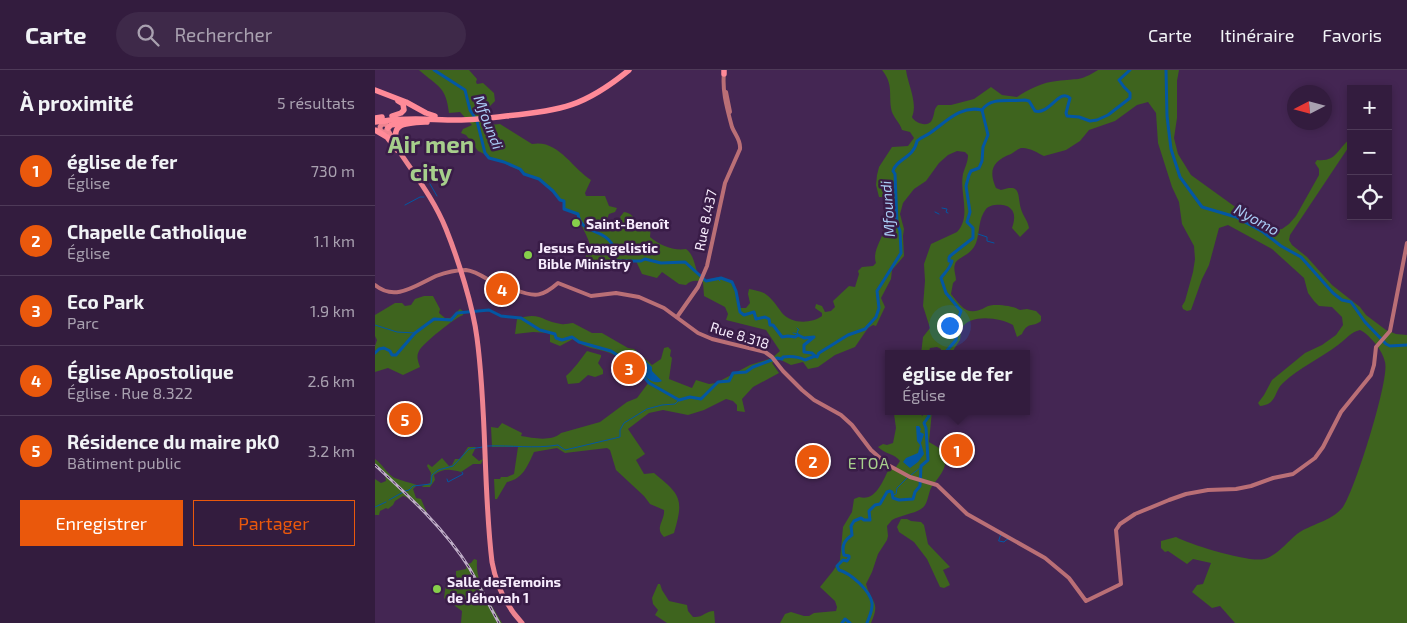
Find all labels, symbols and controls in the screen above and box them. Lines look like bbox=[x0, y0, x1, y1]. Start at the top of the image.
search box bbox=[116, 12, 466, 57]
text: Carte bbox=[25, 20, 86, 49]
icon: search bbox=[134, 21, 162, 49]
text: Rechercher bbox=[174, 23, 272, 46]
text: Carte bbox=[1148, 24, 1192, 46]
text: Itinéraire bbox=[1220, 24, 1294, 46]
text: Favoris bbox=[1322, 24, 1382, 46]
north arrow bbox=[1287, 85, 1332, 130]
map controls bbox=[1347, 85, 1392, 220]
button: + bbox=[1347, 85, 1392, 130]
text: À proximité bbox=[20, 90, 134, 115]
water label: Mfoundi bbox=[470, 92, 508, 152]
text: 5 résultats bbox=[277, 93, 355, 112]
district label: Air men city bbox=[388, 129, 474, 186]
button: − bbox=[1347, 130, 1392, 175]
text: église de fer bbox=[67, 150, 177, 173]
text: 1 bbox=[33, 161, 39, 180]
text: 730 m bbox=[311, 161, 355, 180]
text: Église bbox=[67, 173, 110, 192]
button: locate bbox=[1347, 175, 1392, 220]
water label: Mfoundi bbox=[876, 180, 898, 238]
street label: Rue 8.437 bbox=[690, 188, 720, 252]
water label: Nyomo bbox=[1231, 199, 1283, 240]
place label: Saint-Benoît bbox=[586, 215, 669, 232]
marker: Saint-Benoît bbox=[570, 217, 582, 229]
text: Chapelle Catholique bbox=[67, 220, 247, 243]
text: 2 bbox=[31, 231, 41, 250]
text: 1.1 km bbox=[314, 231, 355, 250]
place label: Jesus Evangelistic Bible Ministry bbox=[538, 239, 658, 272]
text: Église bbox=[67, 243, 110, 262]
marker: Jesus Evangelistic Bible Ministry bbox=[522, 249, 534, 261]
pin: 4 bbox=[486, 270, 518, 308]
text: Eco Park bbox=[67, 290, 144, 313]
text: 3 bbox=[31, 301, 41, 320]
text: 1.9 km bbox=[310, 301, 355, 320]
text: Parc bbox=[67, 313, 99, 332]
your location bbox=[937, 313, 963, 339]
street label: Rue 8.318 bbox=[708, 318, 772, 352]
pin: 3 bbox=[613, 349, 645, 387]
popup bbox=[885, 350, 1030, 415]
text: Église Apostolique bbox=[67, 360, 234, 383]
text: église de fer bbox=[902, 362, 1013, 385]
text: 4 bbox=[31, 371, 41, 390]
text: 2.6 km bbox=[307, 371, 355, 390]
text: Église · Rue 8.322 bbox=[67, 383, 193, 402]
text: Église bbox=[902, 385, 946, 404]
pin: 5 bbox=[389, 400, 421, 438]
text: Résidence du maire pk0 bbox=[67, 430, 279, 453]
pin: 1 bbox=[941, 431, 973, 469]
text: 5 bbox=[32, 441, 40, 460]
text: 3.2 km bbox=[308, 441, 355, 460]
pin: 2 bbox=[797, 442, 829, 480]
text: Bâtiment public bbox=[67, 453, 181, 472]
district label: ETOA bbox=[848, 453, 890, 472]
button: Enregistrer bbox=[20, 500, 183, 546]
button: Partager bbox=[193, 500, 355, 546]
place label: Salle desTemoins de Jéhovah 1 bbox=[447, 573, 561, 606]
marker: Salle desTemoins de Jéhovah 1 bbox=[431, 583, 443, 595]

